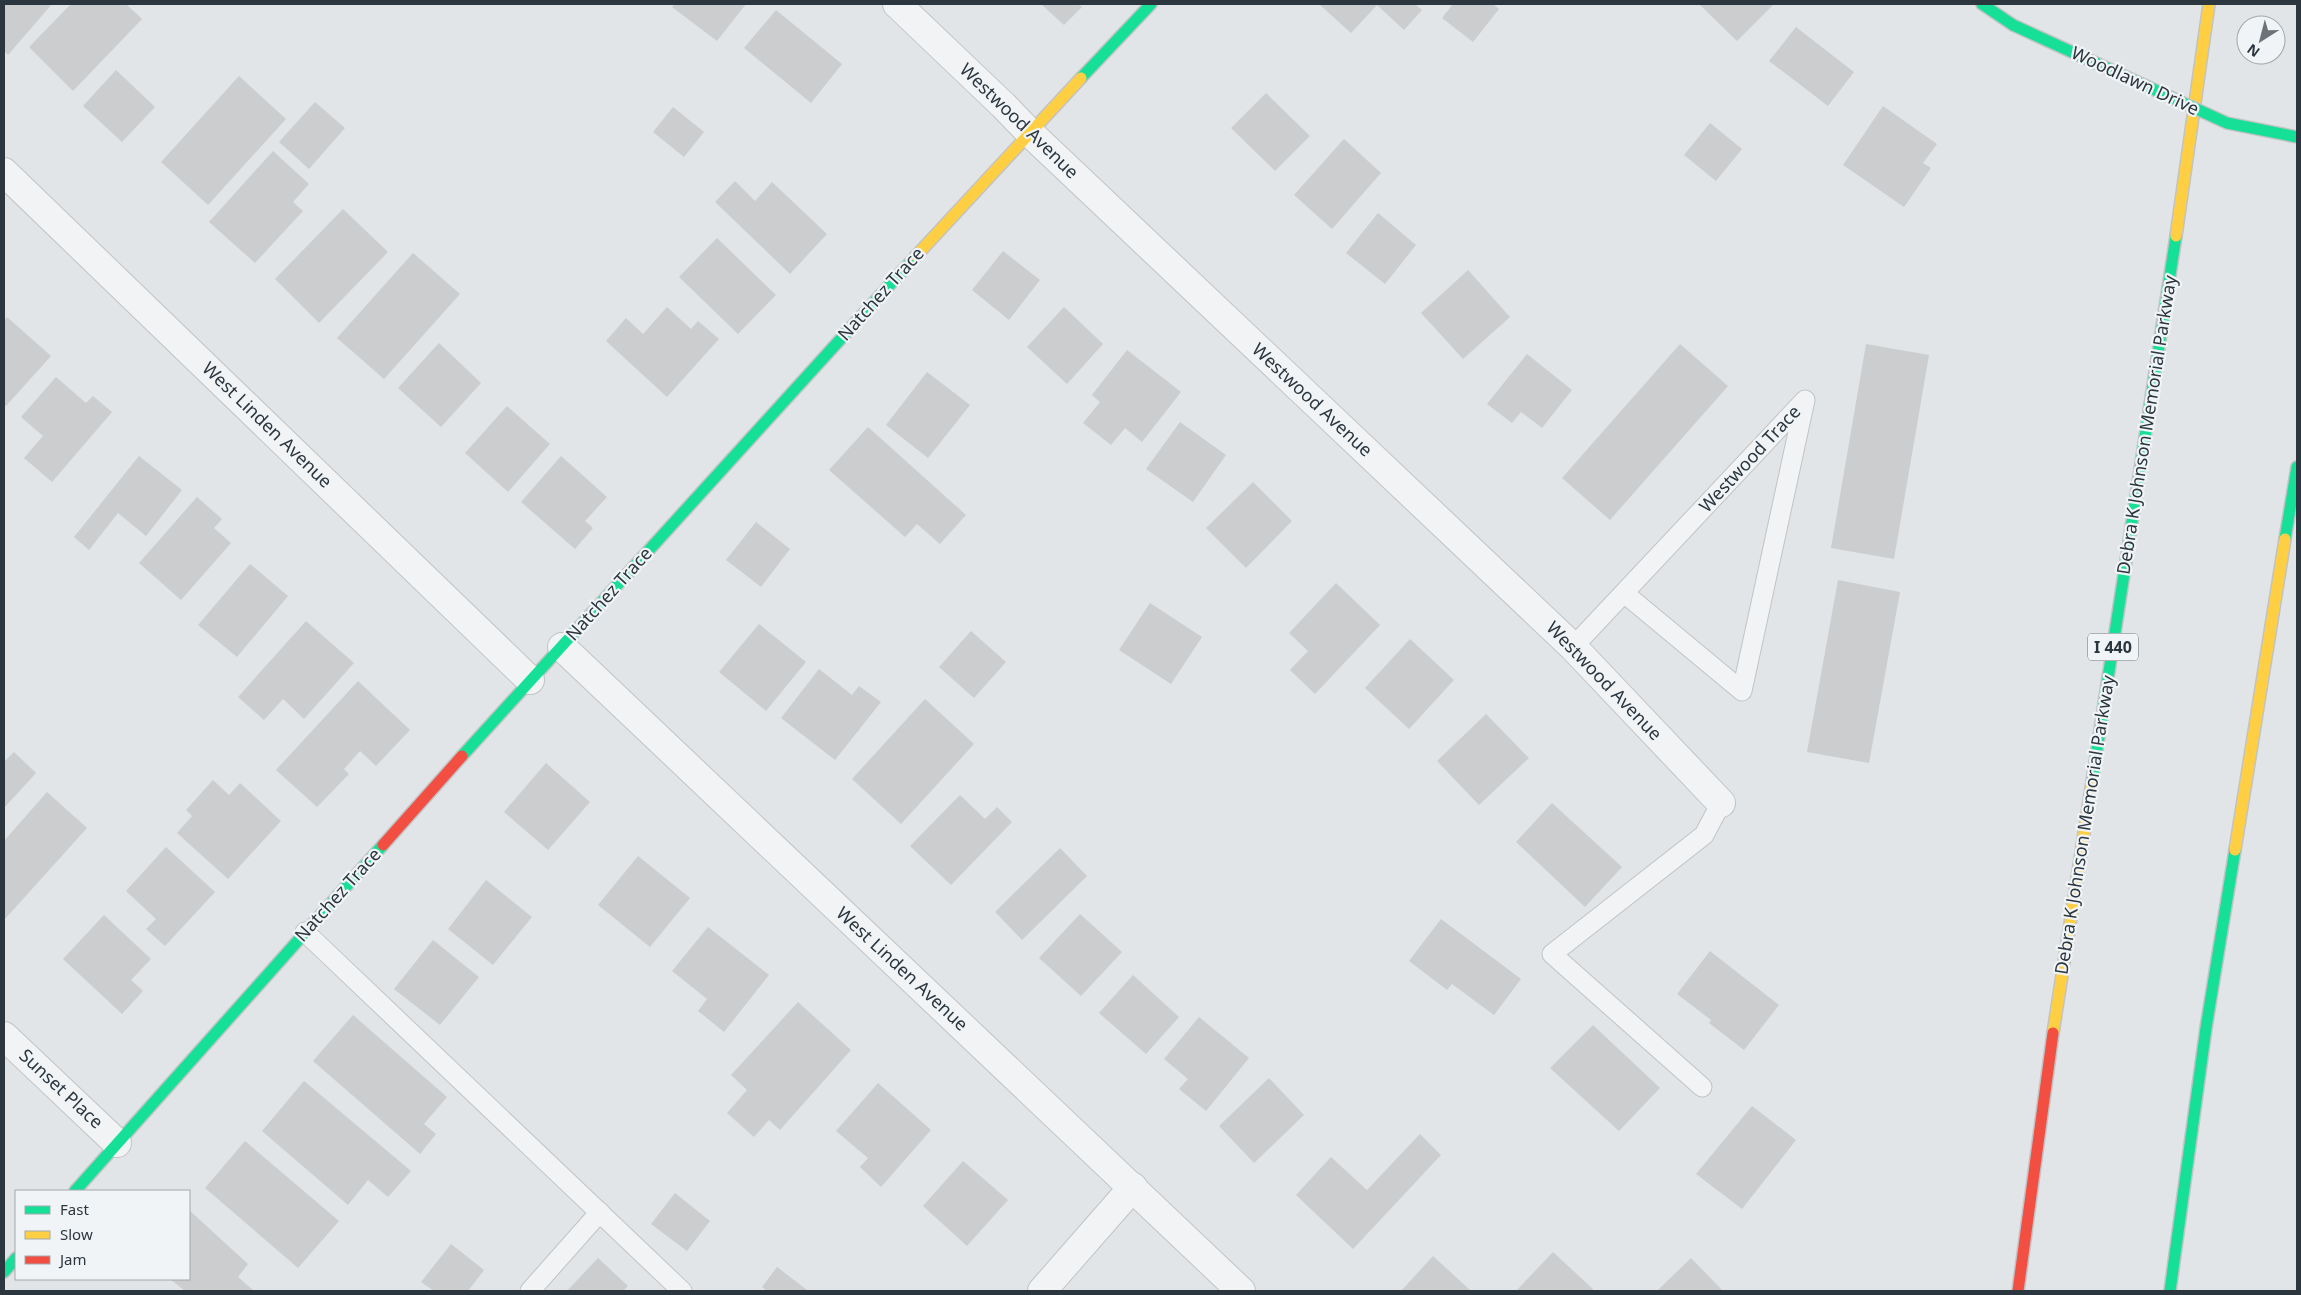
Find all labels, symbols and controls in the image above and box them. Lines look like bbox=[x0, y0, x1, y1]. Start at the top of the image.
north arrow bbox=[2236, 15, 2286, 65]
street label: Woodlawn Drive bbox=[2068, 40, 2203, 120]
text: N bbox=[2243, 40, 2263, 62]
street label: Westwood Avenue bbox=[955, 57, 1084, 183]
street label: Natchez Trace bbox=[832, 241, 929, 345]
street label: Debra K Johnson Memorial Parkway bbox=[2110, 273, 2182, 576]
street label: Westwood Avenue bbox=[1247, 337, 1378, 461]
street label: West Linden Avenue bbox=[198, 356, 338, 493]
street label: Westwood Trace bbox=[1693, 400, 1805, 517]
street label: Natchez Trace bbox=[560, 541, 657, 645]
street label: Westwood Avenue bbox=[1542, 616, 1668, 745]
road number: I 440 bbox=[2088, 634, 2138, 660]
street label: Debra K Johnson Memorial Parkway bbox=[2048, 673, 2120, 976]
street label: Natchez Trace bbox=[289, 842, 386, 946]
street label: West Linden Avenue bbox=[832, 901, 974, 1036]
street label: Sunset Place bbox=[15, 1043, 109, 1133]
legend bbox=[15, 1190, 190, 1280]
text: Fast bbox=[60, 1199, 89, 1219]
text: Slow bbox=[60, 1224, 93, 1244]
text: Jam bbox=[58, 1249, 87, 1269]

